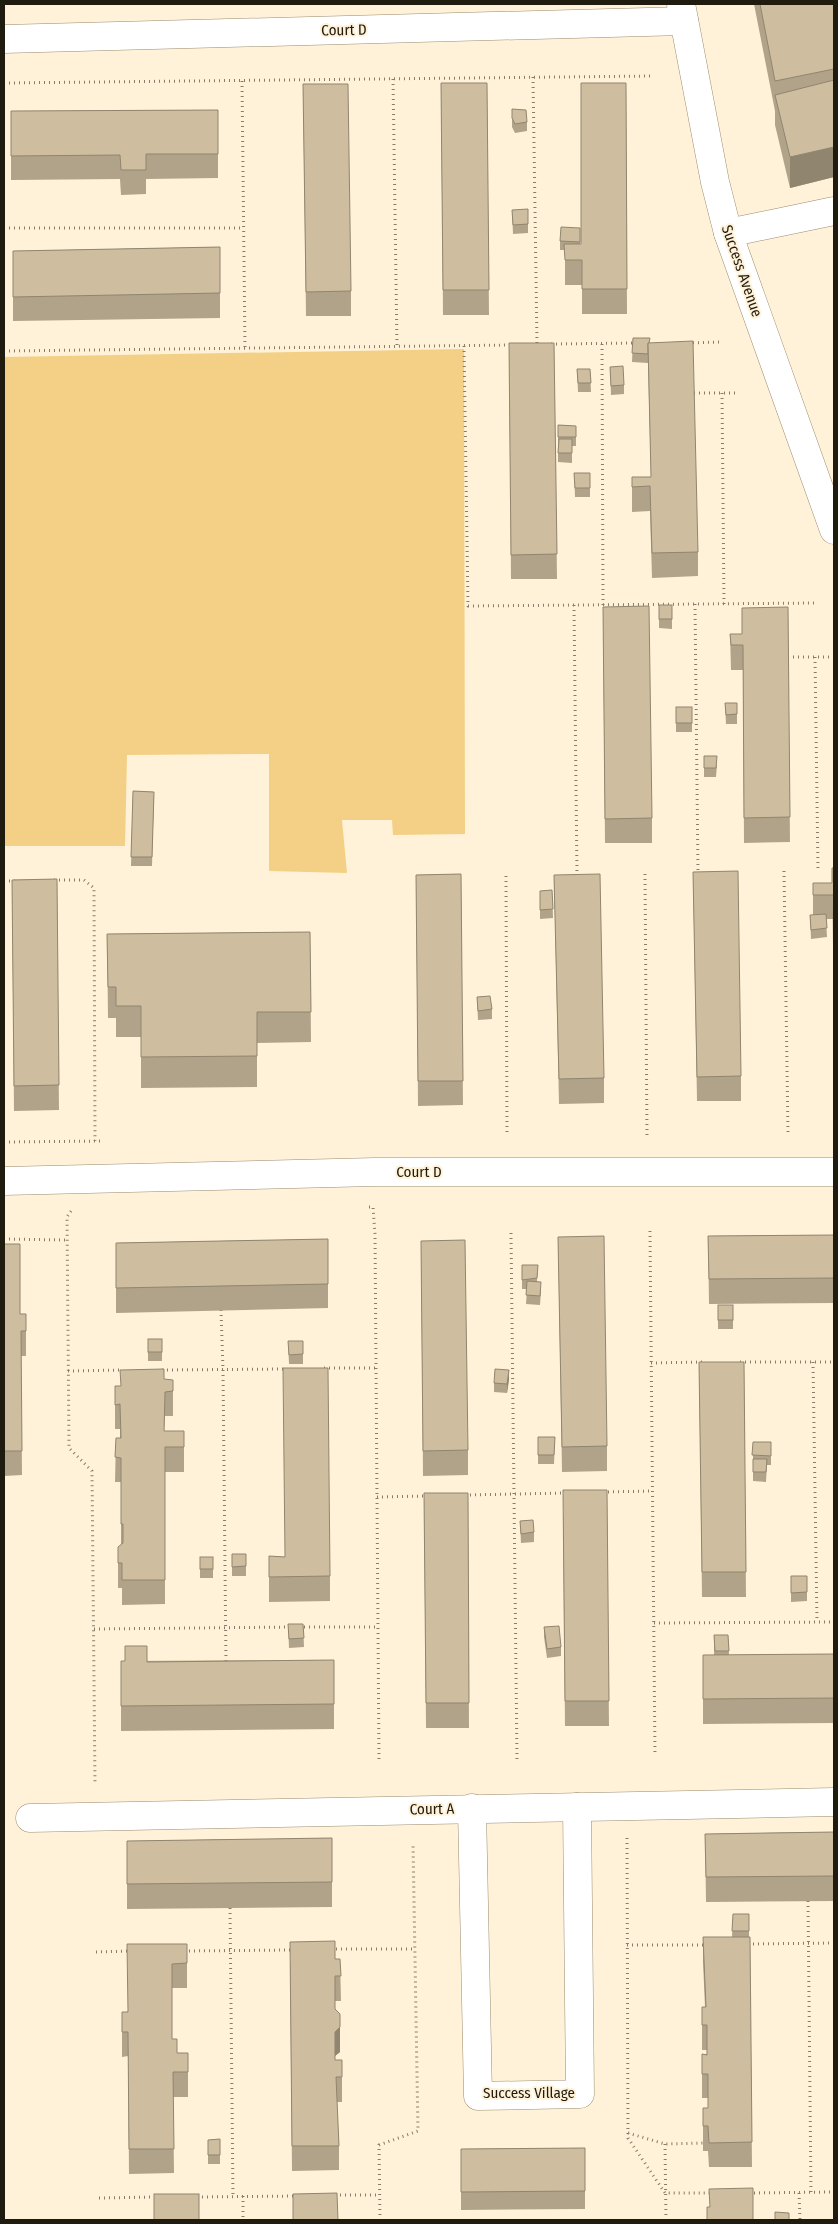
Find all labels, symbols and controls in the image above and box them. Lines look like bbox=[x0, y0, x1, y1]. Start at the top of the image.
street label: Court D bbox=[321, 21, 367, 39]
street label: Success Avenue bbox=[718, 223, 766, 319]
street label: Court D bbox=[396, 1163, 442, 1181]
street label: Court A bbox=[410, 1800, 455, 1818]
street label: Success Village bbox=[483, 2084, 575, 2102]

